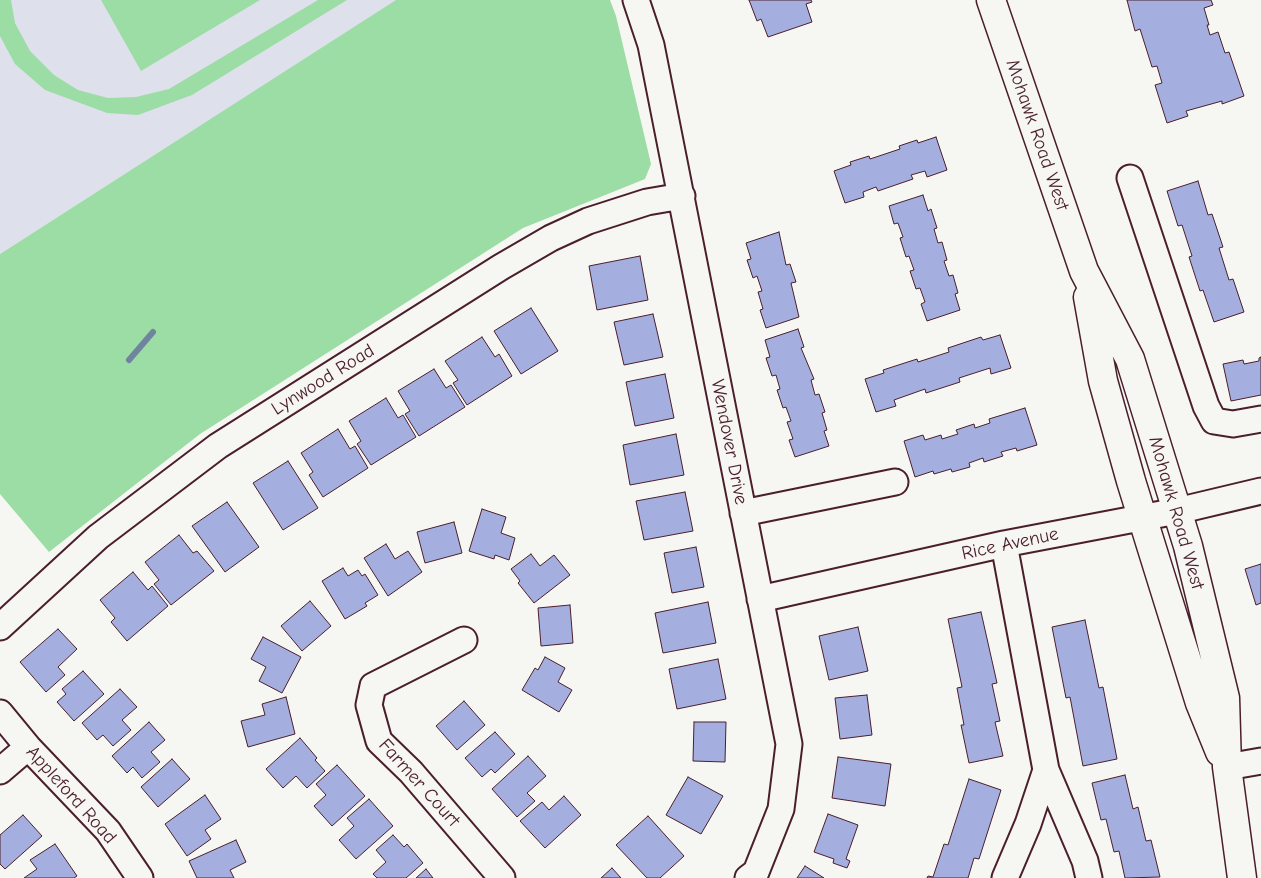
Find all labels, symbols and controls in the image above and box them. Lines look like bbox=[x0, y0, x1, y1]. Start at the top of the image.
street label: Mohawk Road West bbox=[1000, 56, 1074, 214]
street label: Lynwood Road bbox=[267, 339, 379, 421]
street label: Wendover Drive bbox=[706, 378, 752, 506]
street label: Mohawk Road West bbox=[1143, 434, 1209, 592]
street label: Rice Avenue bbox=[959, 523, 1061, 565]
street label: Farmer Court bbox=[373, 734, 465, 832]
street label: Appleford Road bbox=[21, 741, 121, 849]

